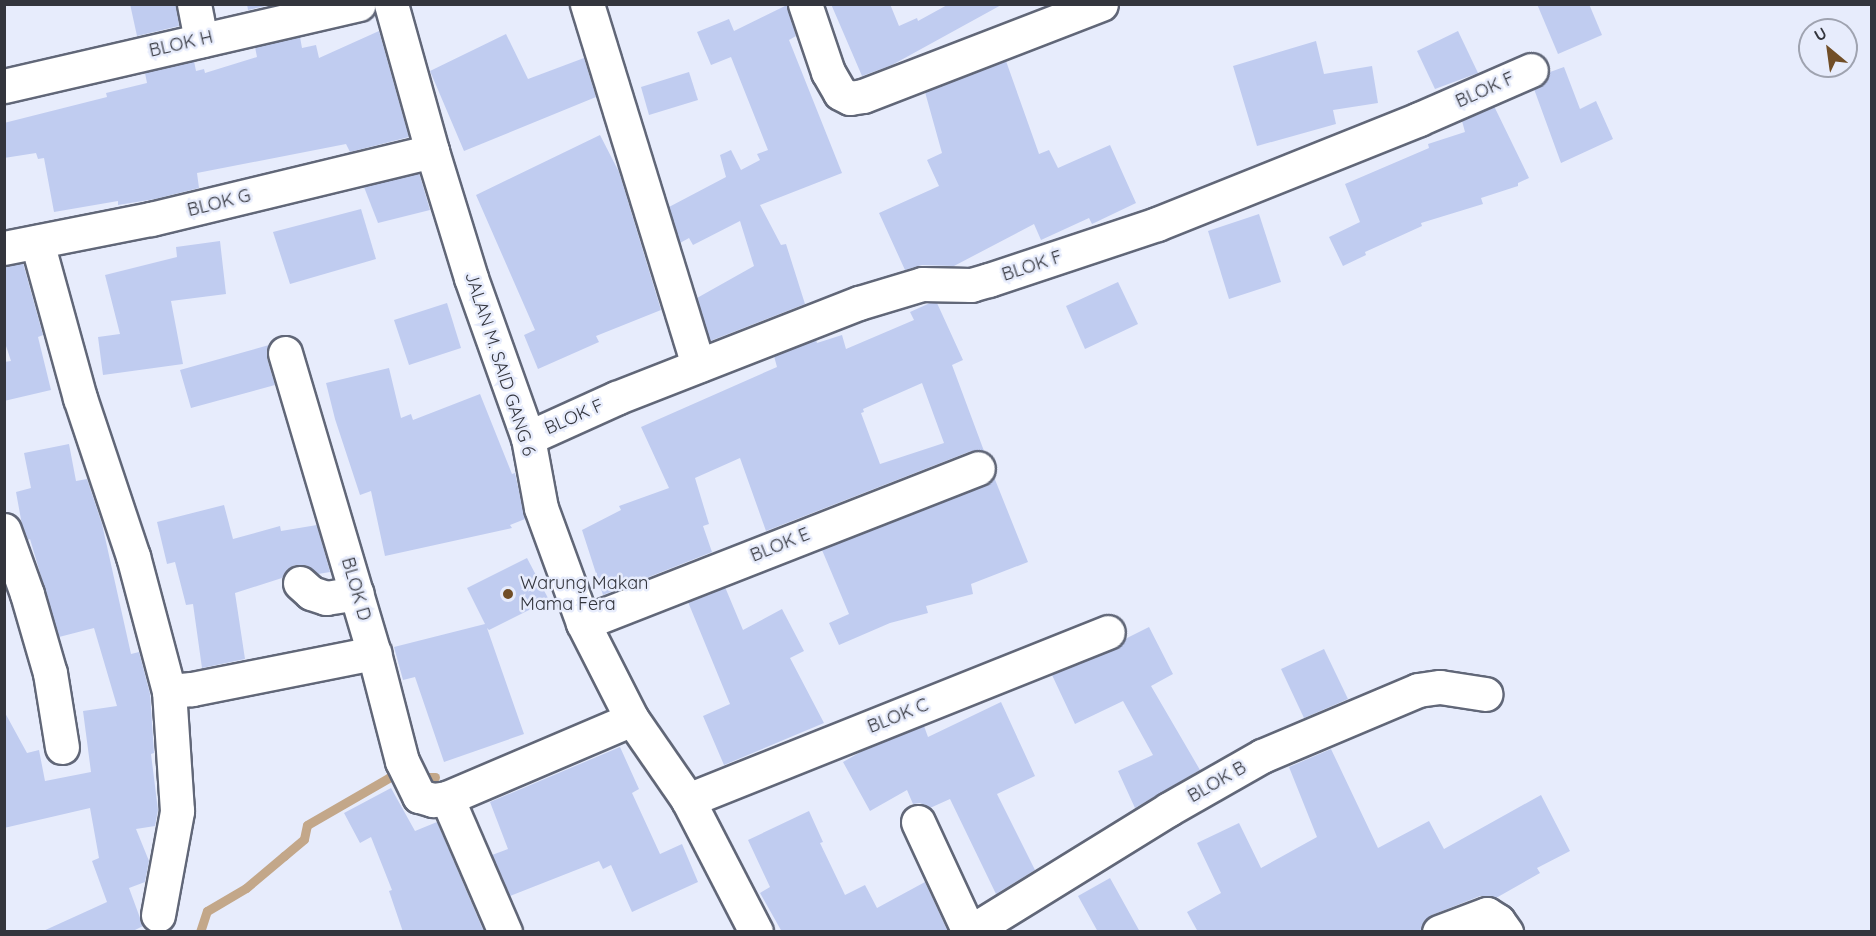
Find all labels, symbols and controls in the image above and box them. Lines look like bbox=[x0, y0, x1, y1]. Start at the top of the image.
north arrow bbox=[1798, 18, 1858, 78]
text: U bbox=[1810, 23, 1830, 45]
street label: BLOK H bbox=[147, 26, 215, 62]
street label: BLOK F bbox=[1452, 67, 1518, 113]
street label: BLOK G bbox=[185, 185, 253, 221]
street label: BLOK F bbox=[999, 246, 1065, 286]
street label: JALAN M. SAID GANG 6 bbox=[460, 269, 540, 459]
street label: BLOK F bbox=[541, 394, 607, 440]
street label: BLOK E bbox=[747, 523, 813, 567]
street label: BLOK D bbox=[337, 555, 375, 623]
place label: Warung Makan Mama Fera bbox=[520, 573, 649, 616]
marker: Warung Makan Mama Fera bbox=[501, 587, 515, 601]
street label: BLOK C bbox=[864, 694, 932, 738]
street label: BLOK B bbox=[1184, 757, 1250, 807]

